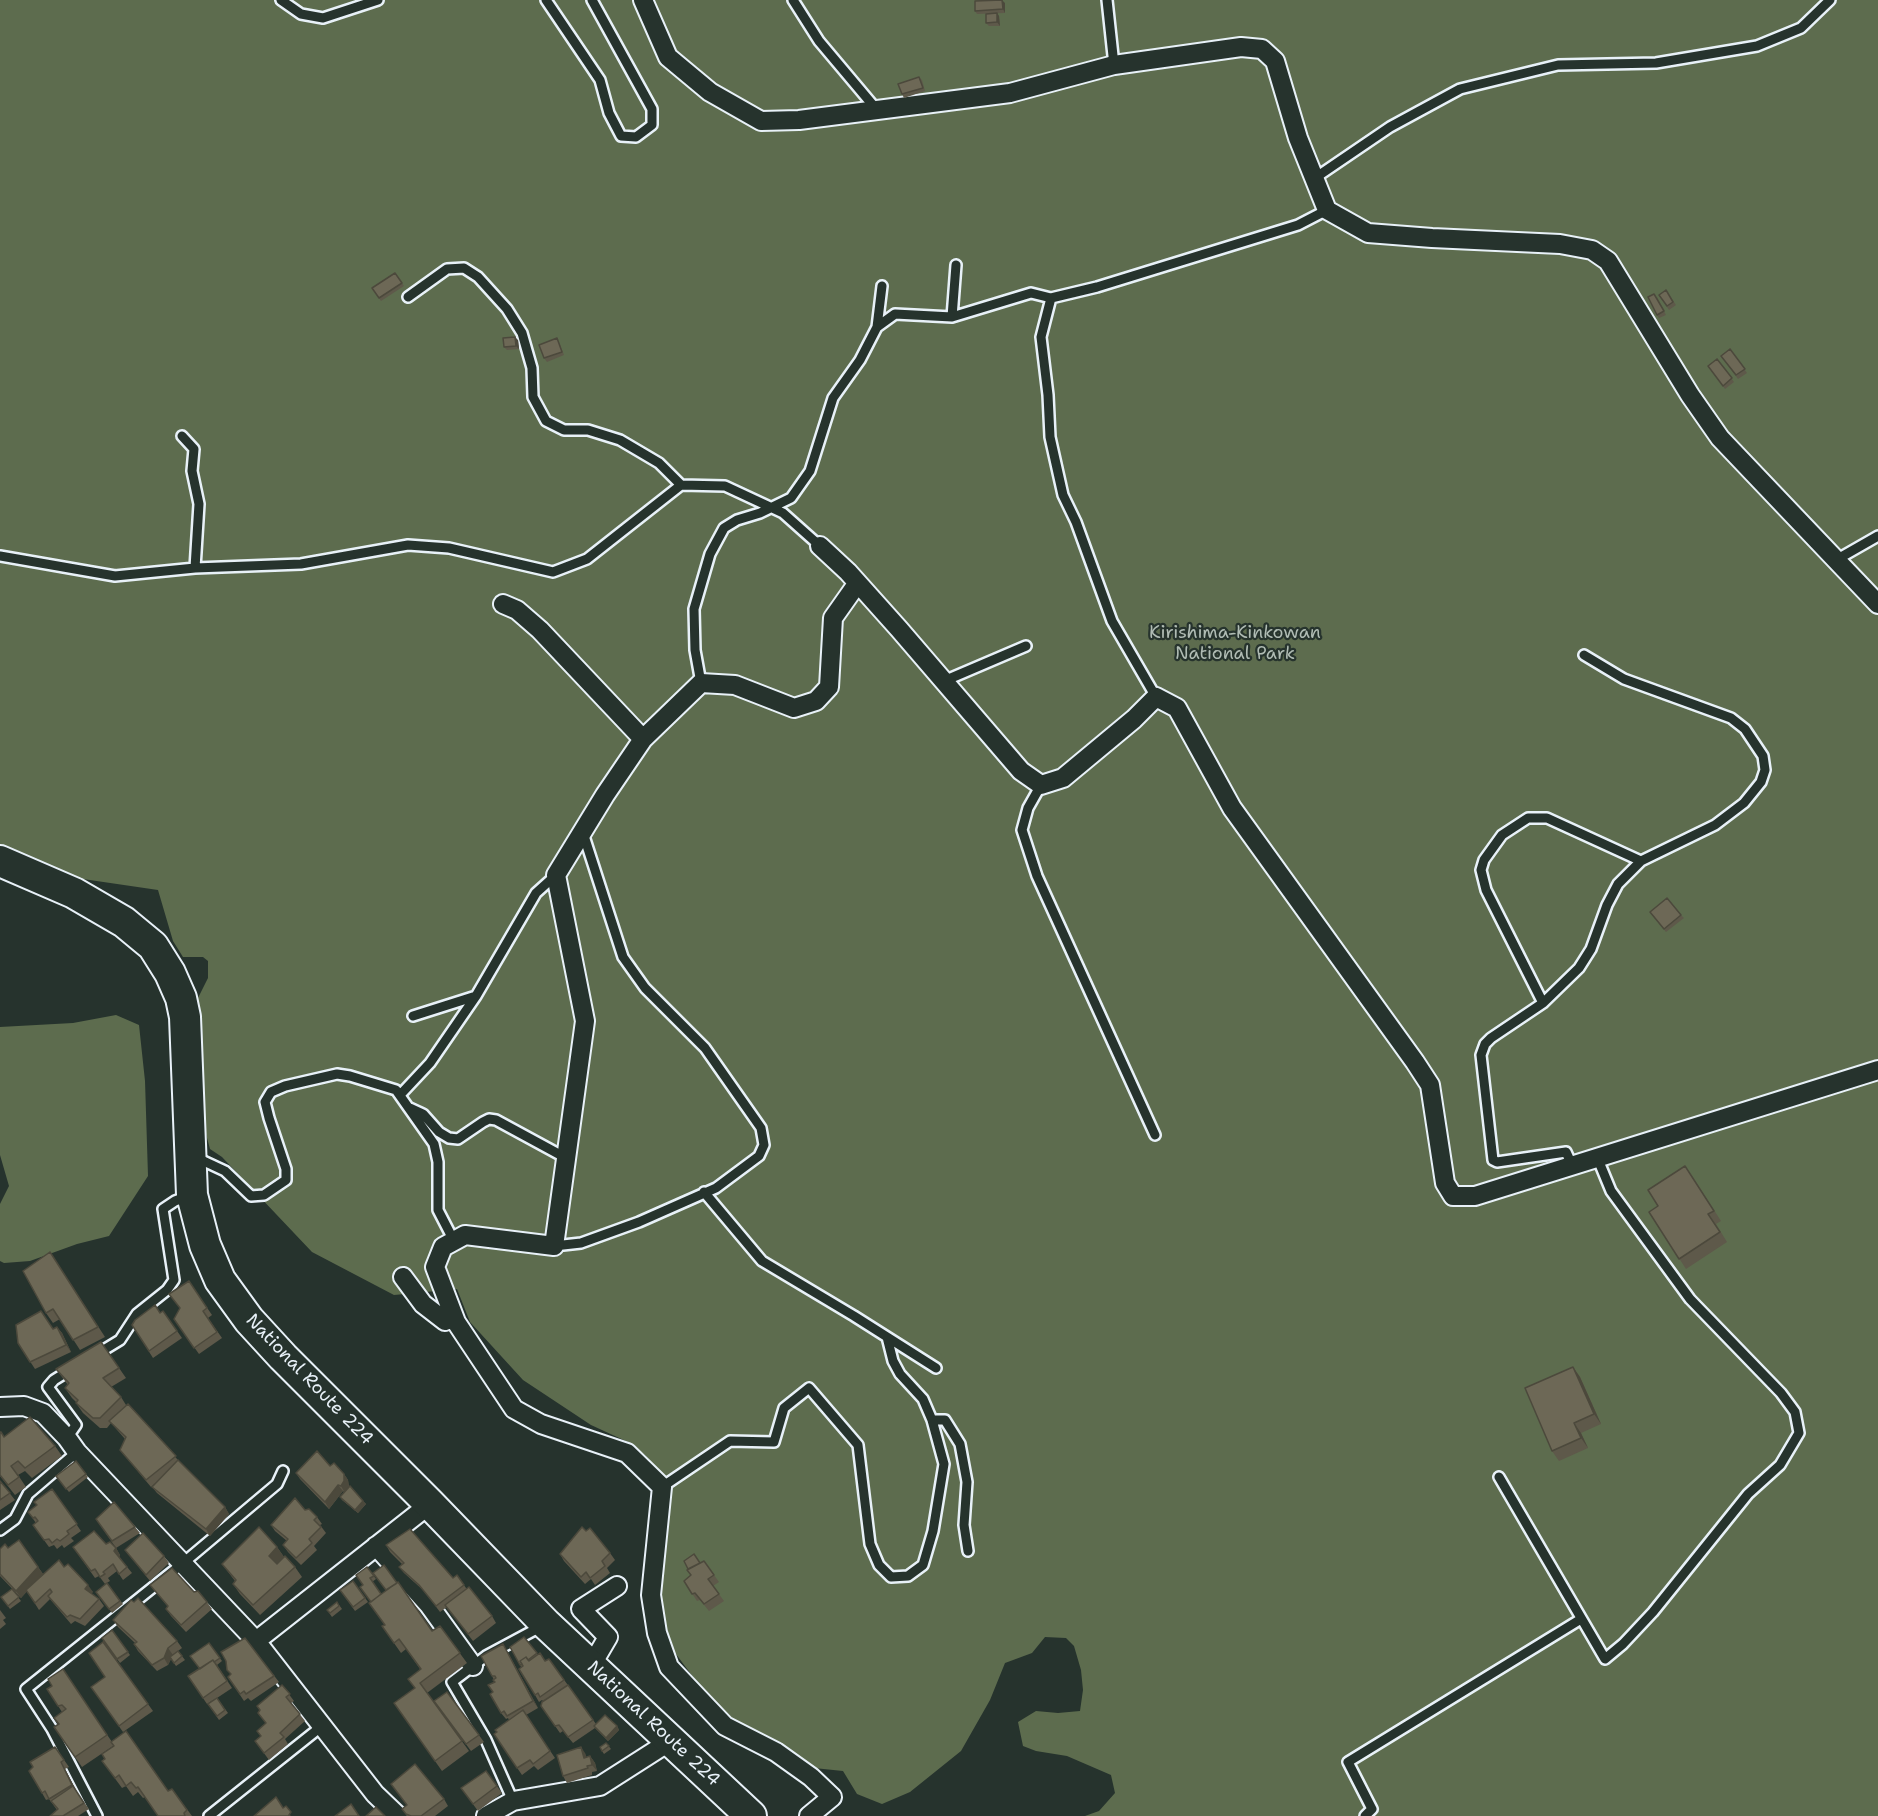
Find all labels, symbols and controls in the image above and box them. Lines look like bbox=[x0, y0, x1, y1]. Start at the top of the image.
park label: Kirishima-Kinkowan National Park bbox=[1149, 622, 1321, 664]
street label: National Route 224 bbox=[241, 1310, 377, 1450]
street label: National Route 224 bbox=[582, 1657, 724, 1791]

